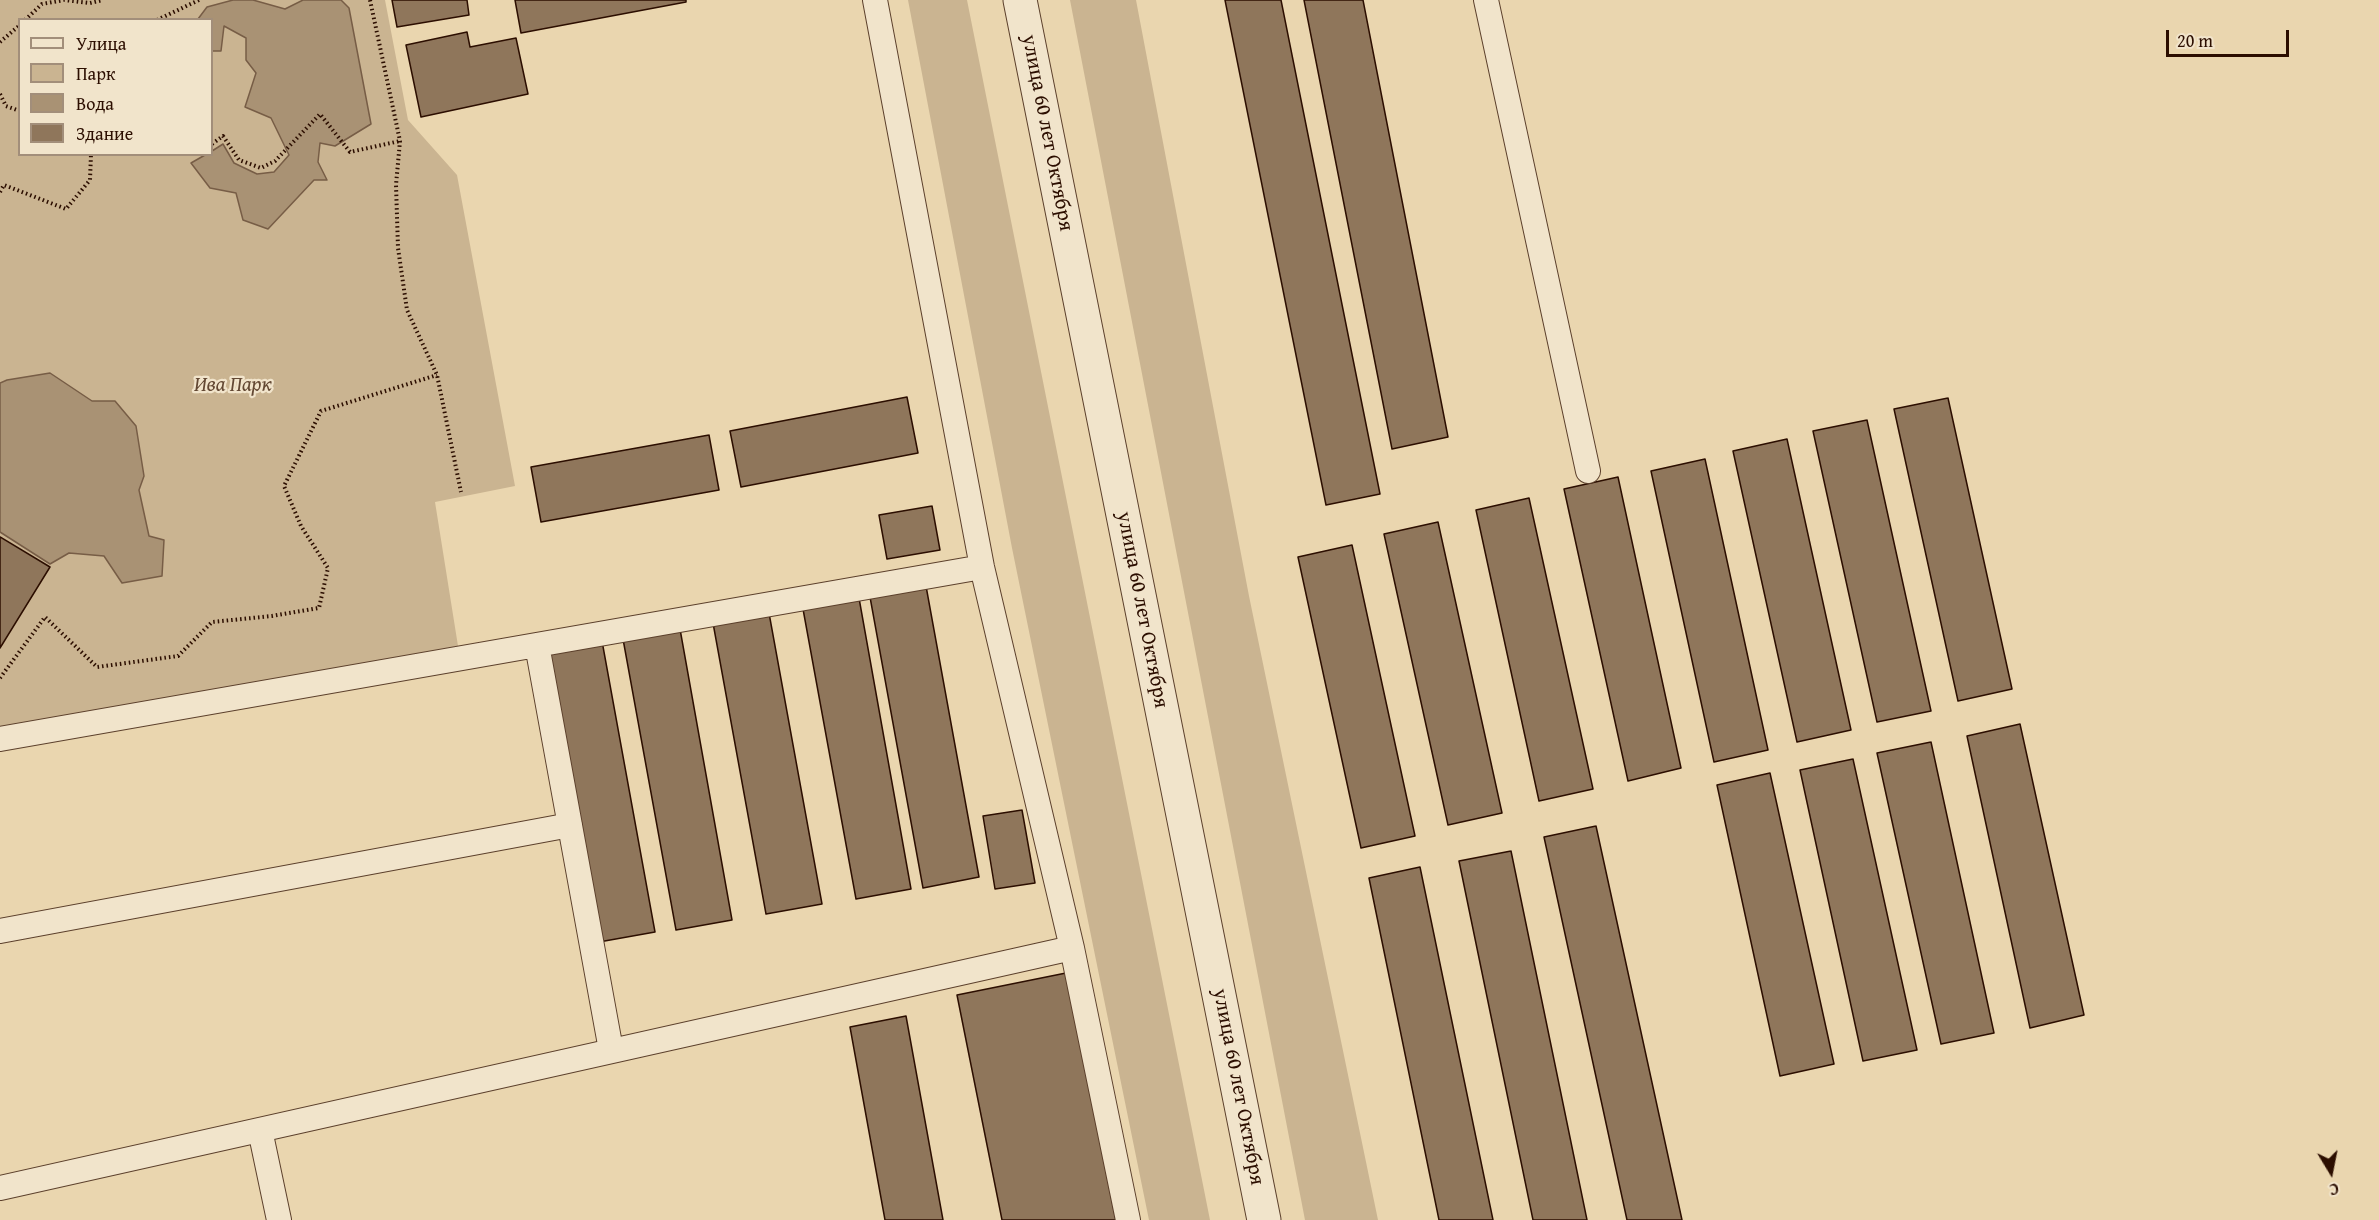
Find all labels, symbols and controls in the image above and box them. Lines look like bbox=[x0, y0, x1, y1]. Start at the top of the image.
legend bbox=[18, 18, 213, 156]
scale bar bbox=[2169, 18, 2292, 56]
text: 20 m bbox=[2177, 27, 2213, 54]
text: Улица bbox=[76, 30, 126, 57]
street label: улица 60 лет Октября bbox=[1016, 33, 1078, 233]
text: Парк bbox=[76, 60, 115, 87]
text: Вода bbox=[76, 90, 114, 117]
text: Здание bbox=[76, 120, 133, 147]
park label: Ива Парк bbox=[194, 373, 272, 399]
street label: улица 60 лет Октября bbox=[1111, 510, 1173, 710]
street label: улица 60 лет Октября bbox=[1207, 987, 1269, 1187]
north arrow bbox=[2301, 1142, 2361, 1202]
text: С bbox=[2328, 1177, 2341, 1202]

